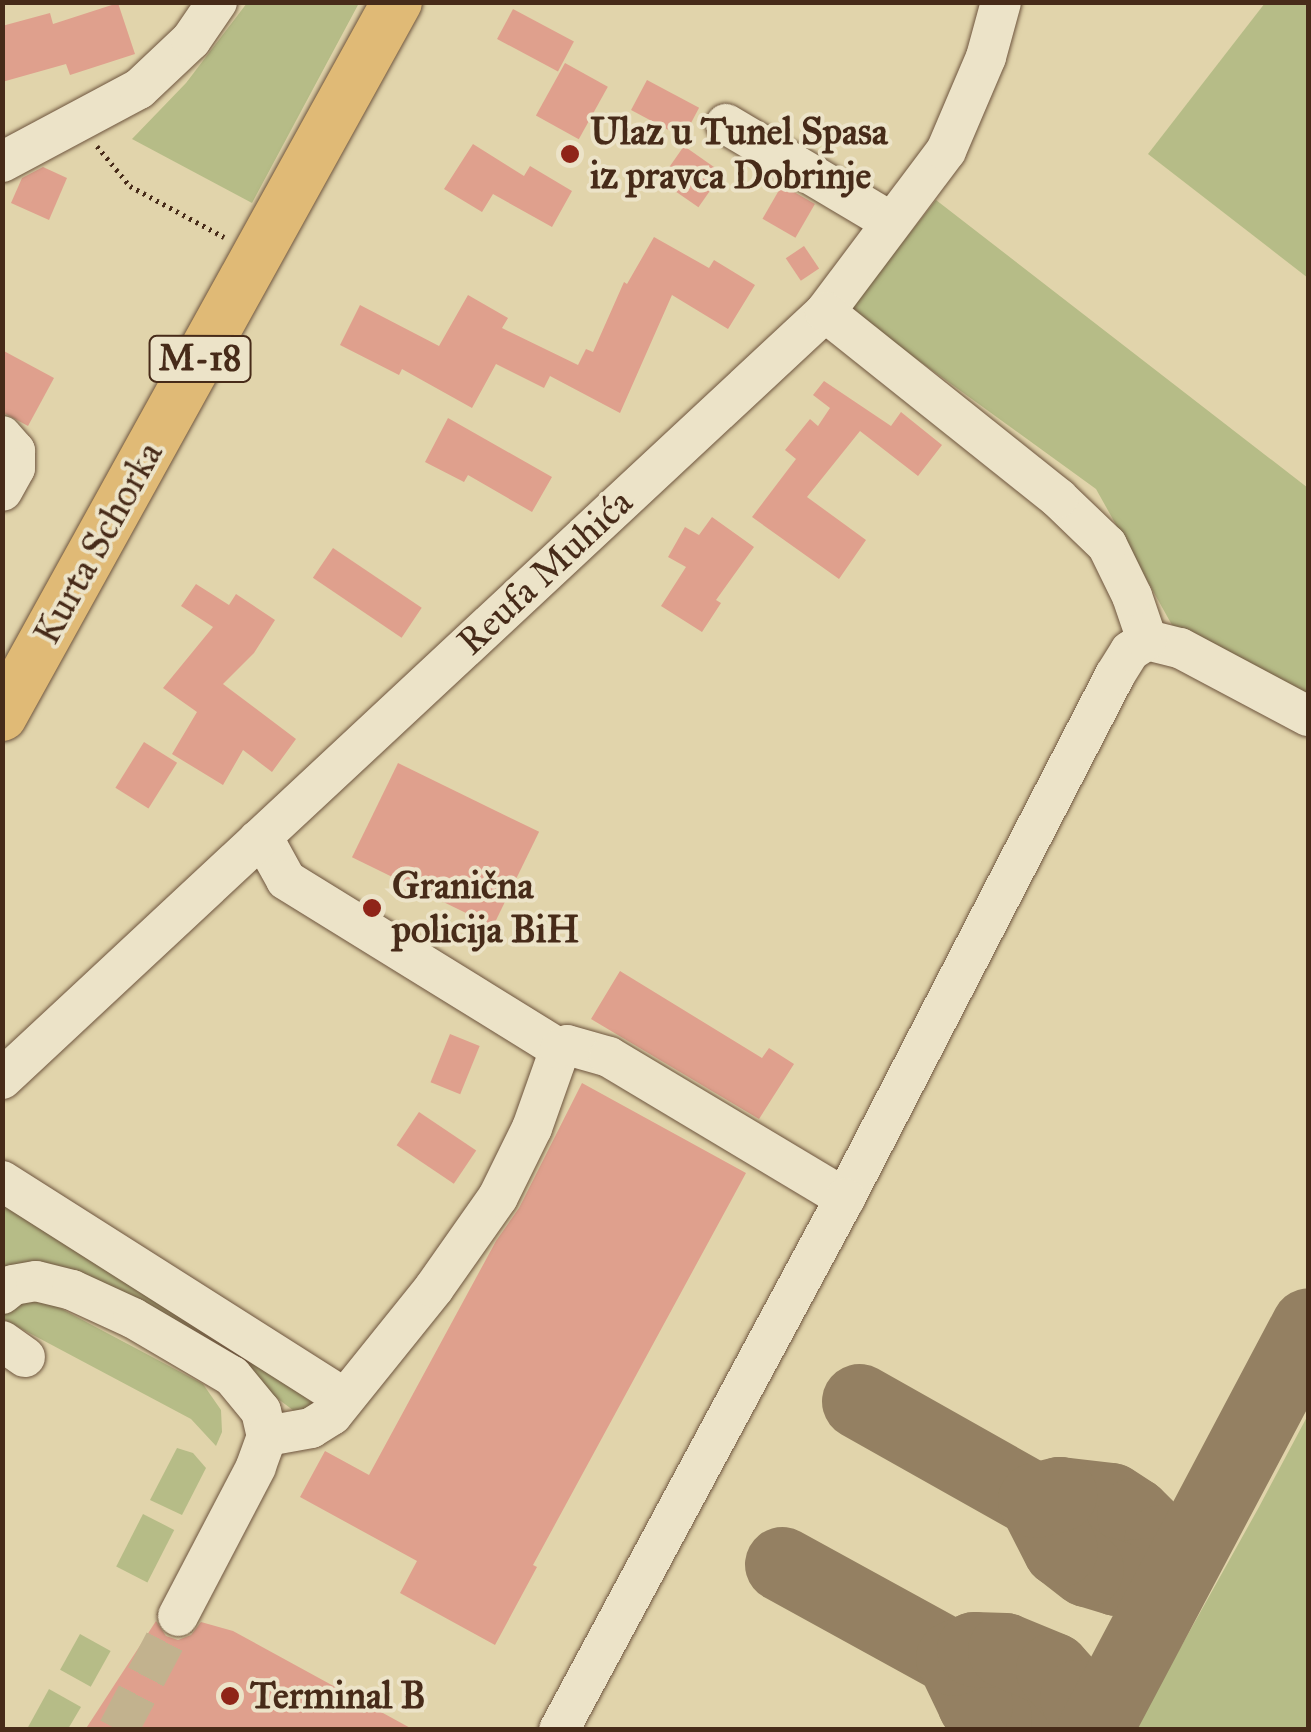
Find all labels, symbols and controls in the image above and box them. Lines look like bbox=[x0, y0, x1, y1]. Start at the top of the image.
place label: Ulaz u Tunel Spasa iz pravca Dobrinje bbox=[590, 109, 888, 198]
marker: Ulaz u Tunel Spasa iz pravca Dobrinje bbox=[559, 143, 581, 165]
road number: M-18 bbox=[148, 329, 252, 389]
street label: Kurta Schorka bbox=[24, 434, 172, 652]
street label: Reufa Muhića bbox=[448, 480, 642, 664]
place label: Granična policija BiH bbox=[392, 863, 579, 952]
marker: Granična policija BiH bbox=[361, 897, 383, 919]
place label: Terminal B bbox=[250, 1673, 426, 1719]
marker: Terminal B bbox=[219, 1685, 241, 1707]

